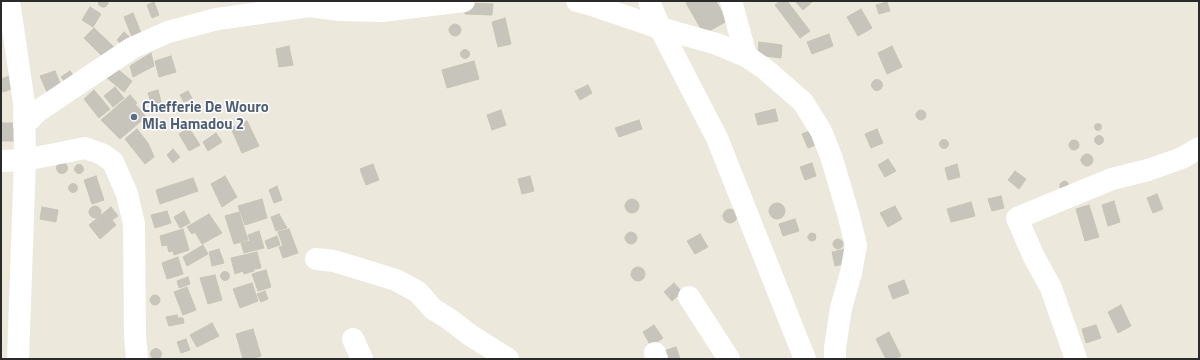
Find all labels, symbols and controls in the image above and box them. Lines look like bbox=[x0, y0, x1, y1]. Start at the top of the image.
place label: Chefferie De Wouro Mla Hamadou 2 bbox=[142, 99, 269, 134]
marker: Chefferie De Wouro Mla Hamadou 2 bbox=[129, 112, 139, 122]

